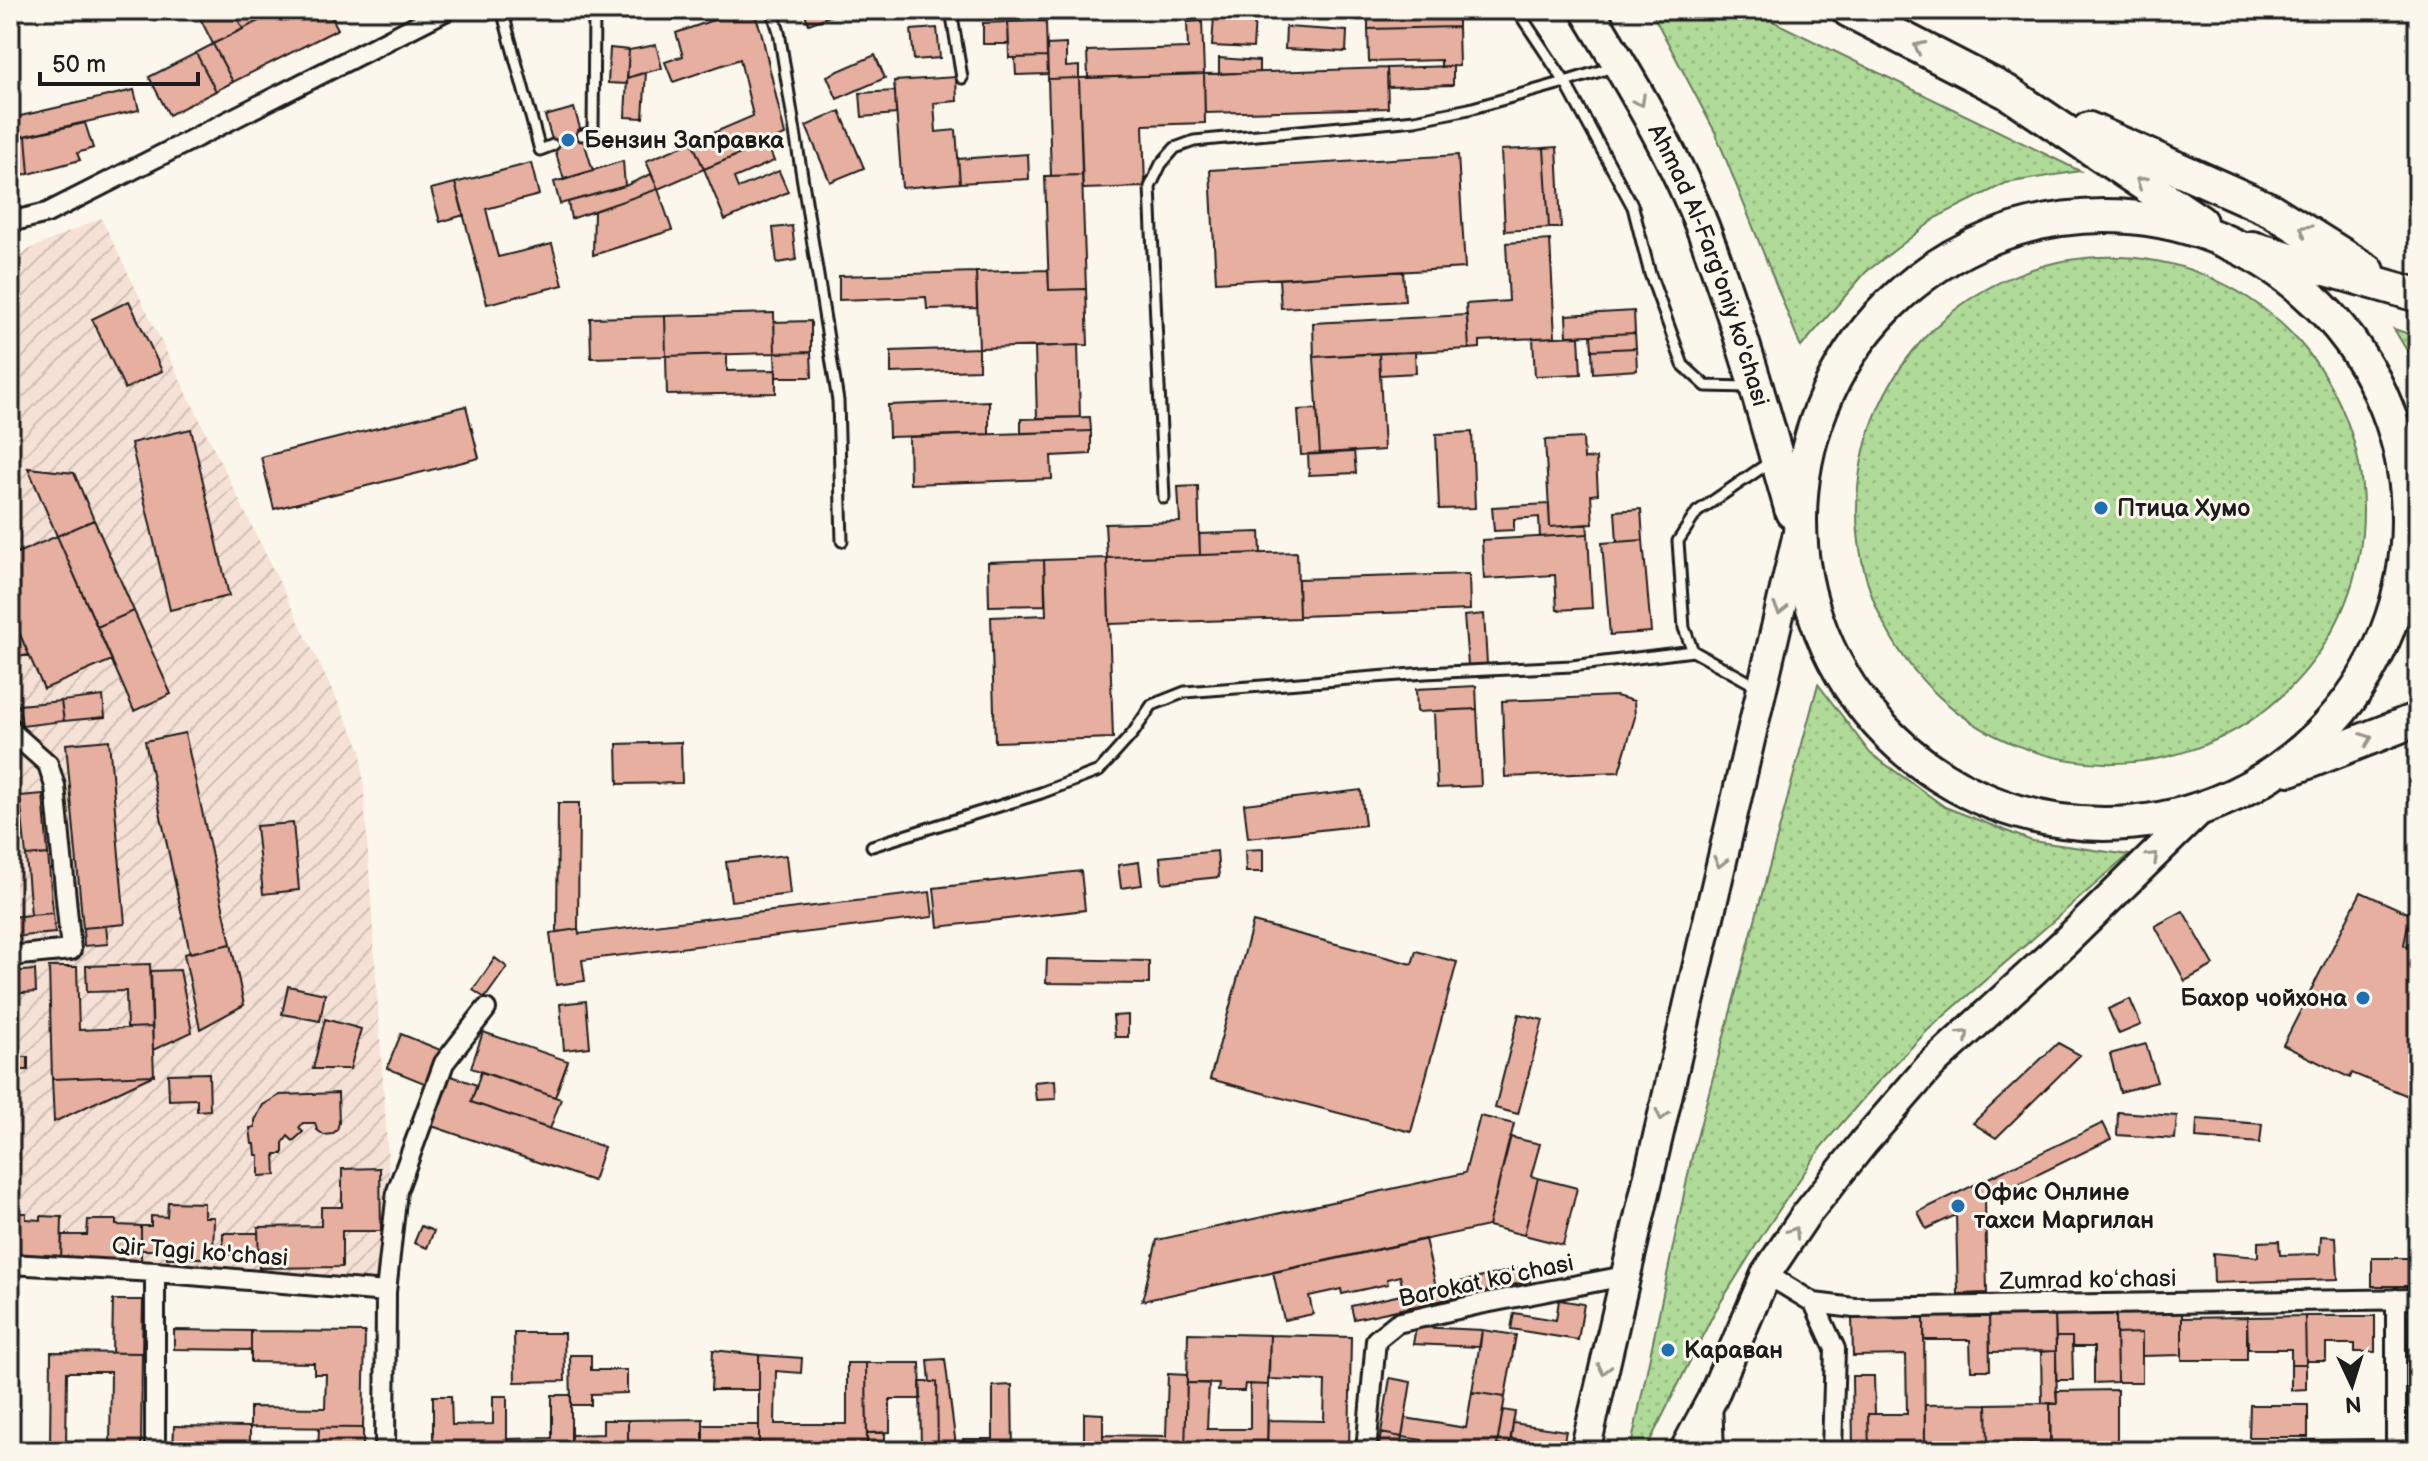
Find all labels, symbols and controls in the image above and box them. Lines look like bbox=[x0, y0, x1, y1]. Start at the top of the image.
scale bar bbox=[40, 36, 198, 86]
one-way arrow bbox=[1913, 41, 1928, 56]
text: 50 m bbox=[52, 50, 106, 79]
one-way arrow bbox=[1631, 93, 1646, 108]
street label: Ahmad Al-Farg'oniy ko'chasi bbox=[1642, 119, 1776, 409]
place label: Бензин Заправка bbox=[584, 126, 785, 155]
marker: Бензин Заправка bbox=[559, 131, 577, 149]
one-way arrow bbox=[2135, 177, 2149, 192]
one-way arrow bbox=[2299, 225, 2314, 240]
place label: Птица Хумо bbox=[2117, 494, 2250, 523]
marker: Птица Хумо bbox=[2092, 499, 2110, 517]
one-way arrow bbox=[1772, 601, 1789, 615]
one-way arrow bbox=[2359, 732, 2373, 749]
one-way arrow bbox=[2144, 851, 2158, 866]
one-way arrow bbox=[1712, 854, 1729, 868]
place label: Бахор чойхона bbox=[2180, 984, 2348, 1013]
marker: Бахор чойхона bbox=[2354, 989, 2372, 1007]
one-way arrow bbox=[1955, 1030, 1969, 1045]
one-way arrow bbox=[1654, 1108, 1671, 1121]
place label: Офис Онлине тахси Маргилан bbox=[1974, 1178, 2154, 1235]
marker: Офис Онлине тахси Маргилан bbox=[1949, 1197, 1967, 1215]
one-way arrow bbox=[1785, 1226, 1800, 1241]
street label: Qir Tagi ko'chasi bbox=[111, 1231, 289, 1273]
street label: Barokat koʻchasi bbox=[1396, 1248, 1576, 1314]
street label: Zumrad koʻchasi bbox=[1998, 1264, 2177, 1296]
place label: Караван bbox=[1684, 1336, 1783, 1365]
marker: Караван bbox=[1659, 1341, 1677, 1359]
north arrow bbox=[2312, 1345, 2392, 1425]
one-way arrow bbox=[1596, 1361, 1613, 1375]
text: N bbox=[2344, 1389, 2362, 1417]

